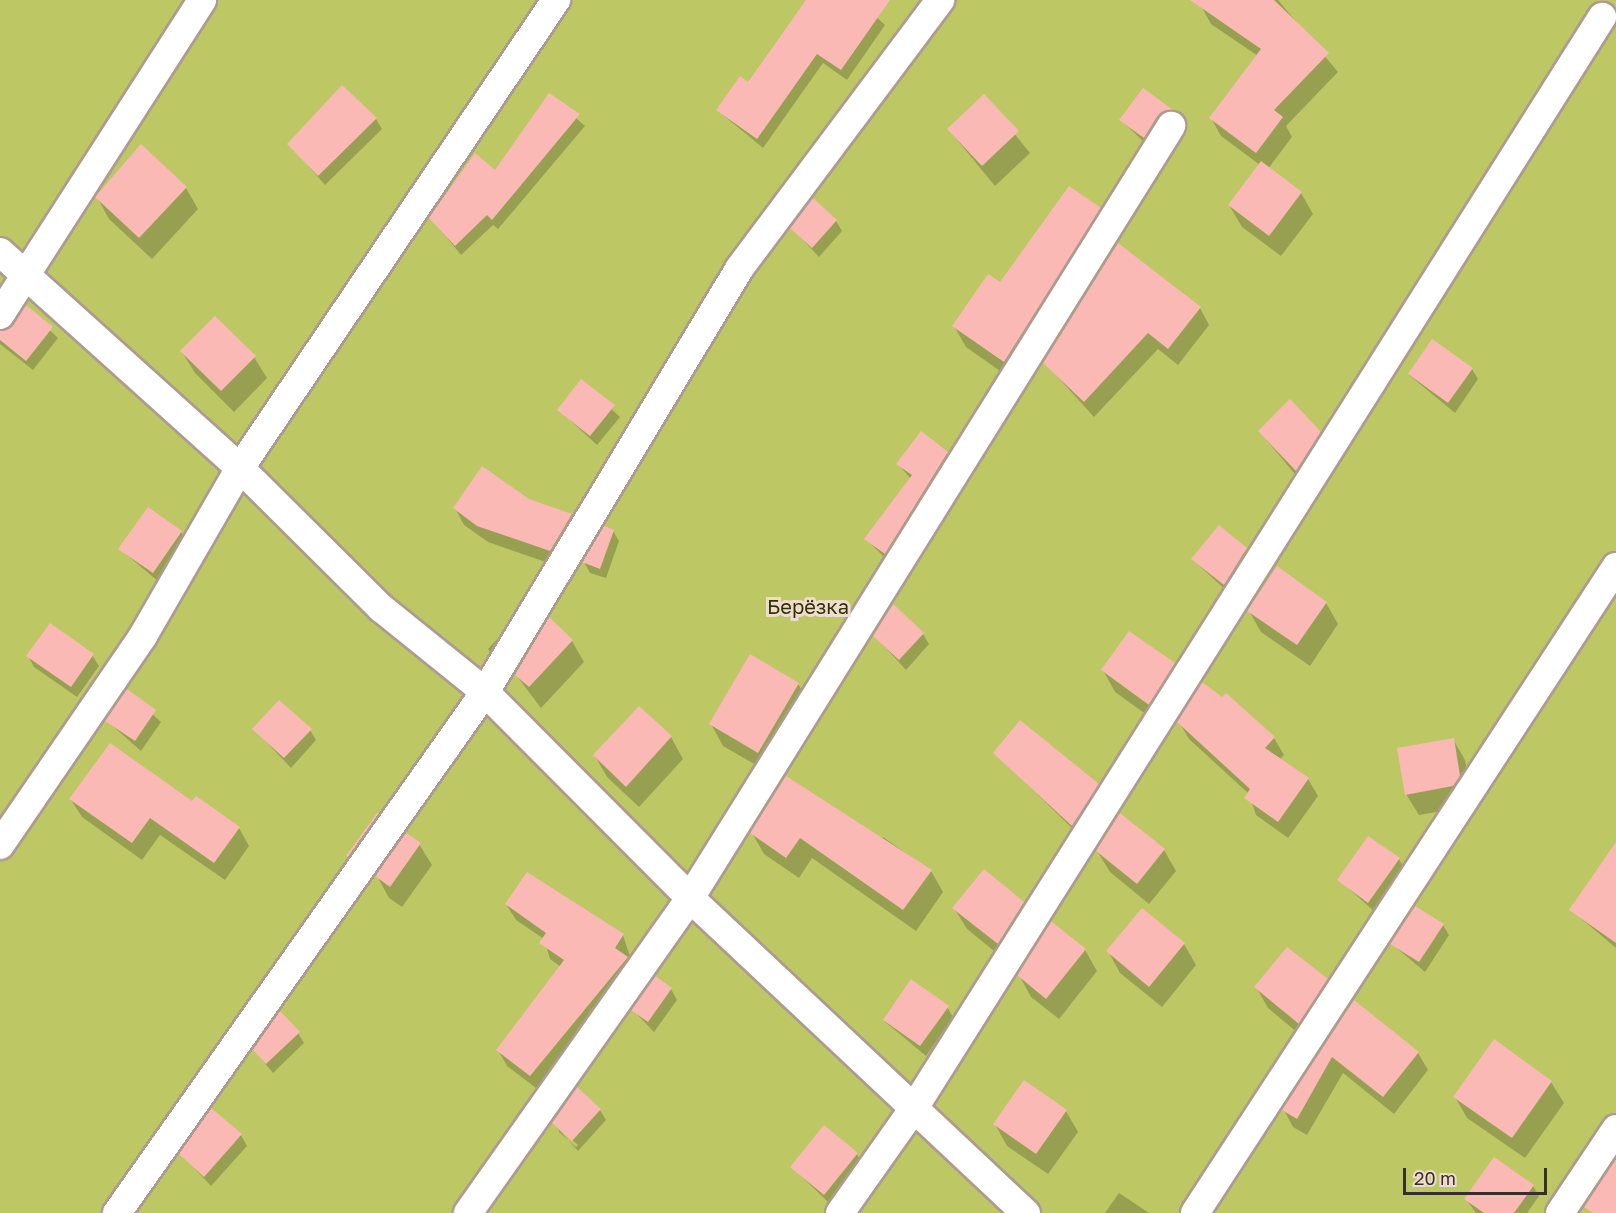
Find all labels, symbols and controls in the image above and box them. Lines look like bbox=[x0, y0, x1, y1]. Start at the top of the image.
park label: Берёзка bbox=[767, 594, 849, 618]
scale bar bbox=[1406, 1156, 1550, 1194]
text: 20 m bbox=[1414, 1167, 1456, 1189]

